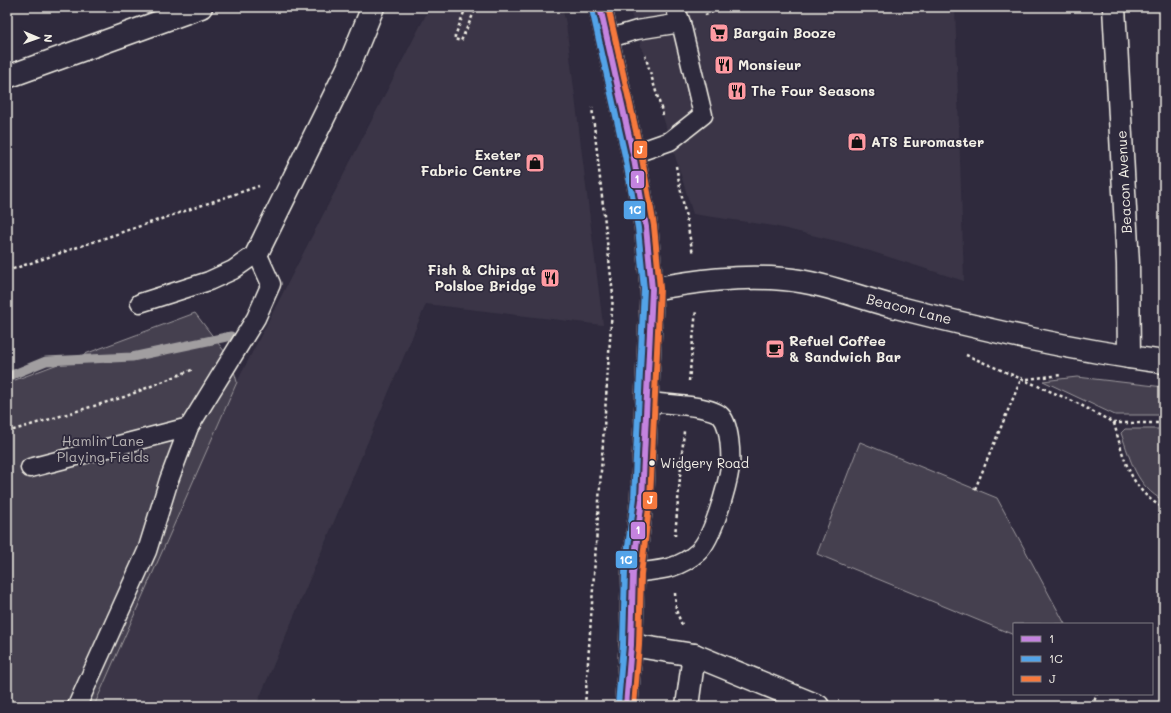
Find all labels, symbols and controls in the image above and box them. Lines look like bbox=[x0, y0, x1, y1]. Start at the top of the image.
north arrow bbox=[18, 18, 58, 58]
supermarket icon: Bargain Booze bbox=[708, 22, 730, 44]
place label: Bargain Booze bbox=[733, 23, 836, 42]
text: N bbox=[41, 34, 56, 43]
restaurant icon: Monsieur bbox=[713, 54, 735, 76]
place label: Monsieur bbox=[738, 55, 801, 74]
restaurant icon: The Four Seasons bbox=[726, 80, 748, 102]
place label: The Four Seasons bbox=[751, 81, 875, 100]
street label: Beacon Avenue bbox=[1111, 130, 1136, 234]
shop icon: ATS Euromaster bbox=[846, 131, 868, 153]
place label: ATS Euromaster bbox=[871, 132, 984, 151]
line badge: J bbox=[633, 140, 648, 159]
text: J bbox=[636, 142, 644, 157]
place label: Exeter Fabric Centre bbox=[420, 145, 521, 180]
shop icon: Exeter Fabric Centre bbox=[524, 152, 546, 174]
line badge: 1 bbox=[630, 170, 645, 189]
text: 1 bbox=[635, 171, 639, 186]
line badge: 1C bbox=[623, 200, 646, 220]
text: 1C bbox=[628, 202, 642, 217]
place label: Fish & Chips at Polsloe Bridge bbox=[428, 260, 536, 295]
restaurant icon: Fish & Chips at Polsloe Bridge bbox=[539, 267, 561, 289]
street label: Beacon Lane bbox=[864, 289, 954, 328]
place label: Refuel Coffee & Sandwich Bar bbox=[789, 331, 901, 366]
cafe icon: Refuel Coffee & Sandwich Bar bbox=[764, 338, 786, 360]
park label: Hamlin Lane Playing Fields bbox=[57, 431, 149, 466]
place label: Widgery Road bbox=[660, 454, 749, 471]
marker: Widgery Road bbox=[647, 458, 657, 468]
line badge: J bbox=[642, 491, 658, 510]
text: J bbox=[646, 492, 654, 507]
line badge: 1 bbox=[630, 521, 646, 540]
text: 1 bbox=[636, 522, 640, 537]
line badge: 1C bbox=[615, 550, 638, 569]
text: 1C bbox=[619, 552, 633, 567]
legend bbox=[1013, 623, 1153, 695]
text: 1 bbox=[1049, 630, 1054, 646]
text: 1C bbox=[1049, 650, 1063, 666]
text: J bbox=[1049, 670, 1056, 686]

